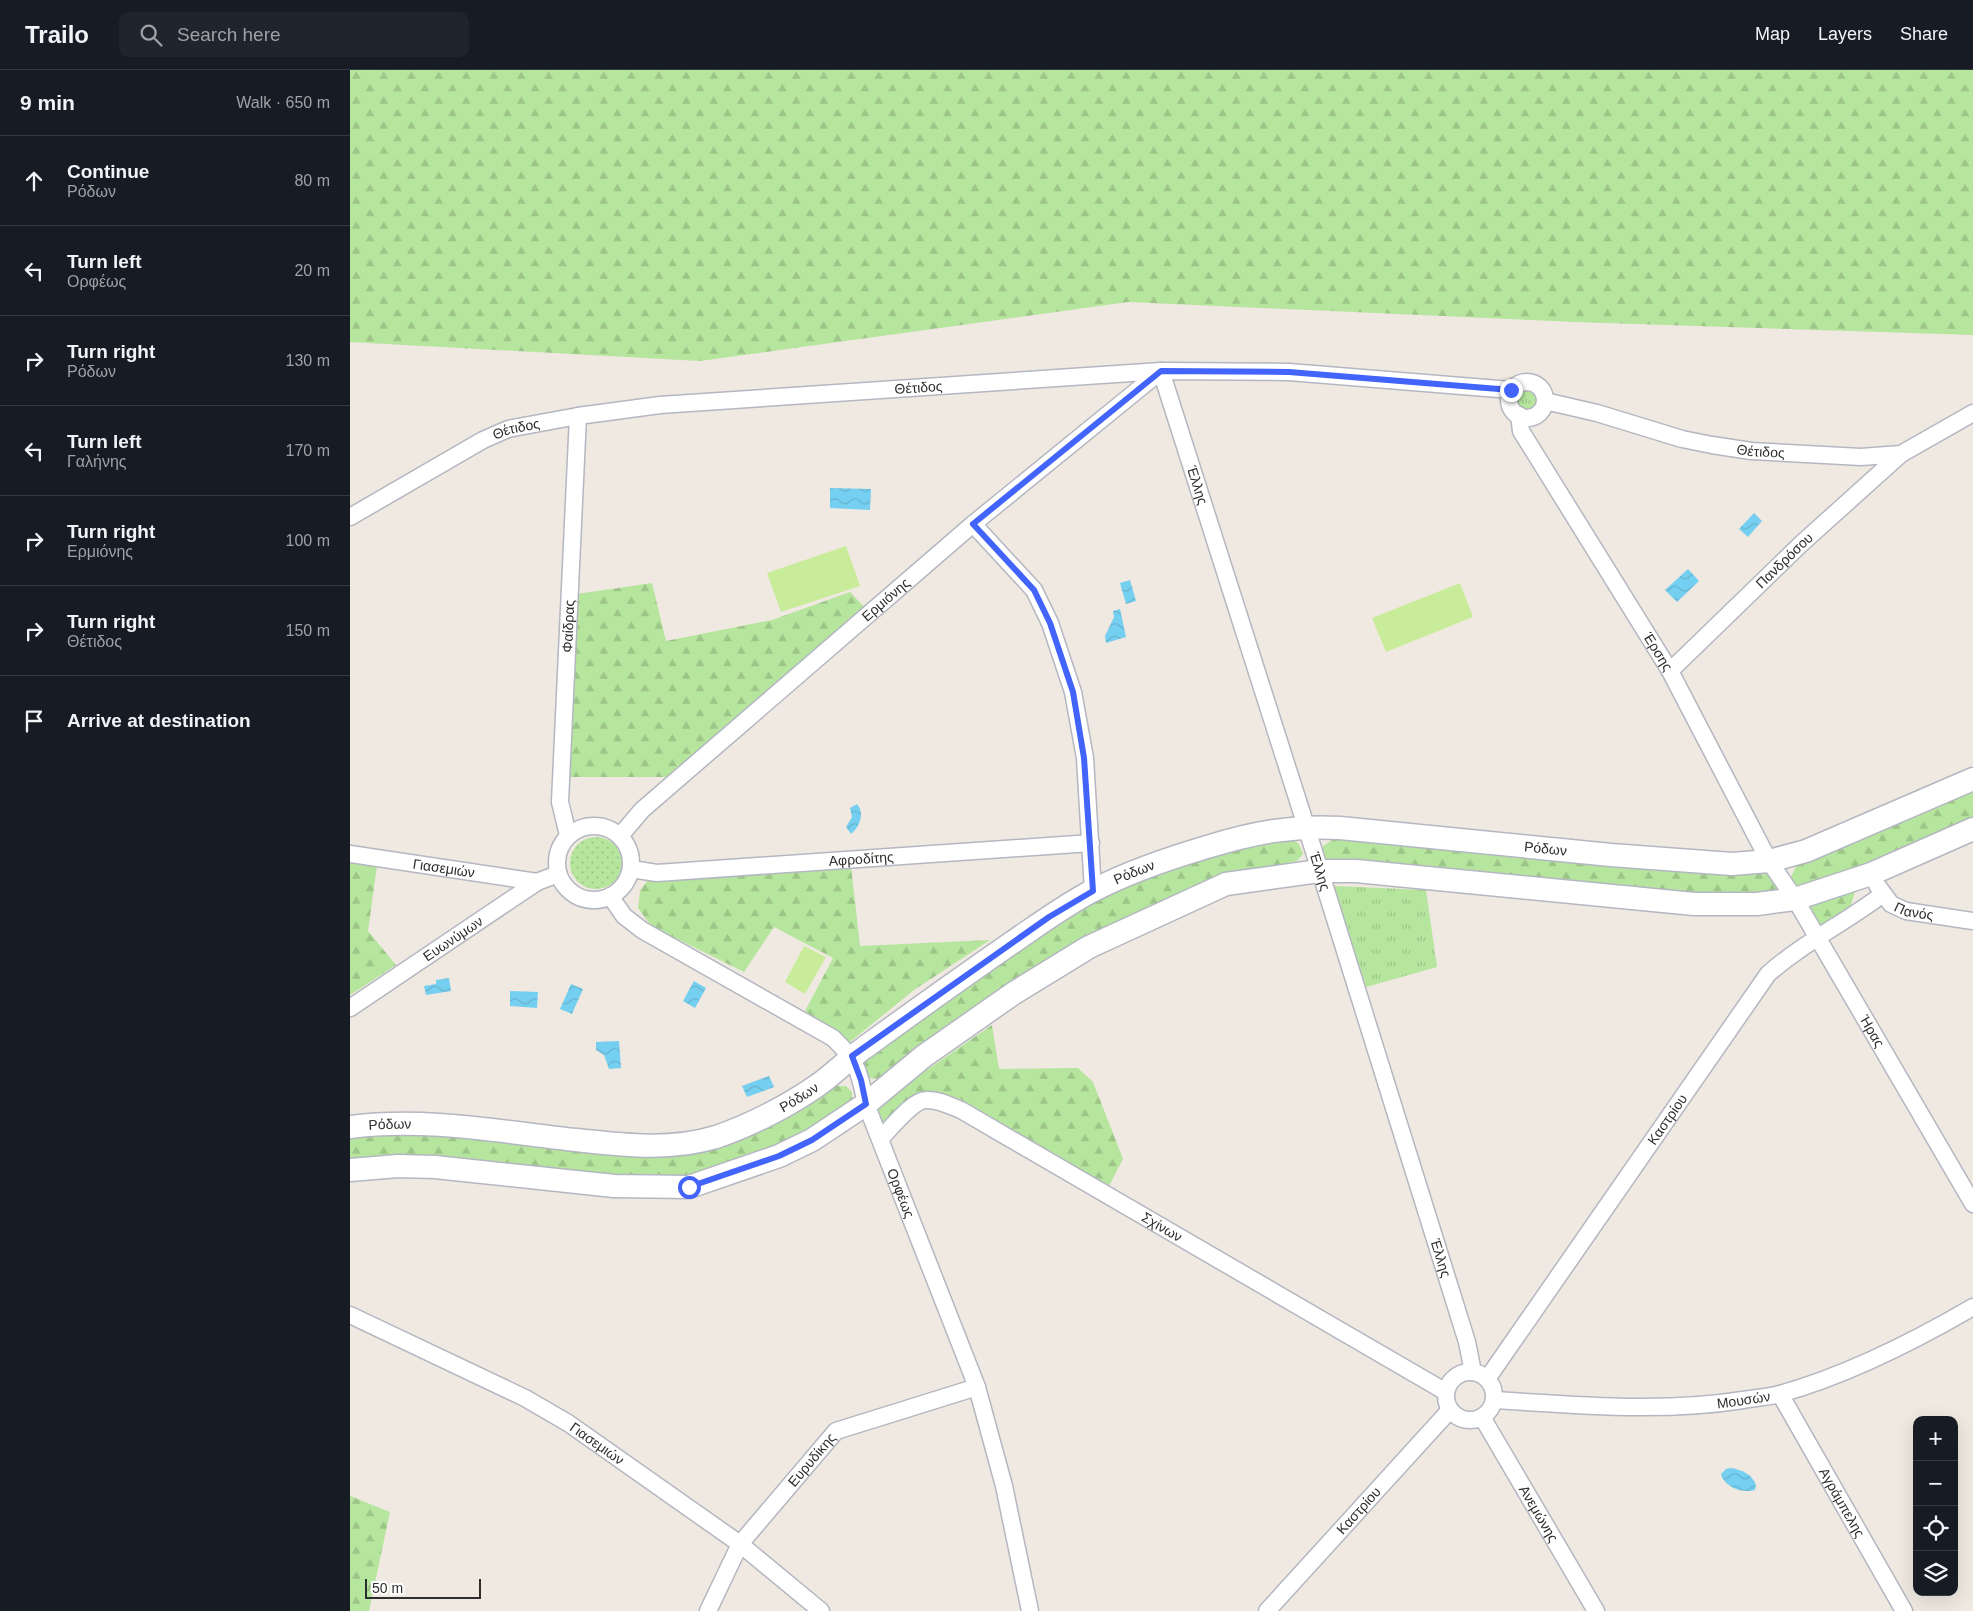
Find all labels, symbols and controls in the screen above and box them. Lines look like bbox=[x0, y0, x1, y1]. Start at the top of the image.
search box bbox=[119, 12, 469, 57]
text: Trailo bbox=[25, 21, 89, 48]
icon: search bbox=[137, 21, 165, 49]
text: Search here bbox=[177, 24, 281, 45]
text: Map bbox=[1755, 24, 1790, 44]
text: Layers bbox=[1818, 24, 1872, 44]
text: Share bbox=[1900, 24, 1948, 44]
text: 9 min bbox=[20, 91, 75, 114]
text: Walk · 650 m bbox=[236, 94, 330, 111]
text: Continue bbox=[67, 161, 149, 182]
icon: ahead bbox=[20, 167, 48, 195]
text: 80 m bbox=[294, 172, 330, 189]
text: Ρόδων bbox=[67, 183, 116, 200]
text: Turn left bbox=[67, 251, 142, 272]
icon: left bbox=[20, 257, 48, 285]
text: 20 m bbox=[294, 262, 330, 279]
text: Ορφέως bbox=[67, 273, 126, 290]
text: Turn right bbox=[67, 341, 155, 362]
icon: right bbox=[20, 347, 48, 375]
text: 130 m bbox=[286, 352, 330, 369]
text: Ρόδων bbox=[67, 363, 116, 380]
street label: Θέτιδος bbox=[894, 378, 943, 397]
route end bbox=[1500, 379, 1523, 402]
street label: Θέτιδος bbox=[490, 415, 541, 443]
text: Turn left bbox=[67, 431, 142, 452]
icon: left bbox=[20, 437, 48, 465]
street label: Θέτιδος bbox=[1736, 441, 1785, 461]
text: 170 m bbox=[286, 442, 330, 459]
text: Γαλήνης bbox=[67, 453, 127, 470]
street label: Έλλης bbox=[1184, 463, 1211, 507]
text: Turn right bbox=[67, 521, 155, 542]
icon: right bbox=[20, 527, 48, 555]
street label: Πανδρόσου bbox=[1752, 529, 1816, 591]
text: 100 m bbox=[286, 532, 330, 549]
text: Ερμιόνης bbox=[67, 543, 133, 560]
street label: Ερμιόνης bbox=[858, 574, 913, 624]
street label: Φαίδρας bbox=[559, 599, 577, 653]
text: Turn right bbox=[67, 611, 155, 632]
icon: right bbox=[20, 617, 48, 645]
text: 150 m bbox=[286, 622, 330, 639]
street label: Έρσης bbox=[1640, 629, 1676, 674]
text: Θέτιδος bbox=[67, 633, 122, 650]
icon: arrive bbox=[20, 707, 48, 735]
text: Arrive at destination bbox=[67, 710, 251, 731]
street label: Ρόδων bbox=[1524, 838, 1568, 859]
street label: Αφροδίτης bbox=[828, 849, 895, 869]
street label: Έλλης bbox=[1306, 849, 1334, 893]
street label: Γιασεμιών bbox=[412, 856, 476, 881]
street label: Ρόδων bbox=[1111, 857, 1157, 888]
street label: Πανός bbox=[1892, 899, 1935, 923]
street label: Ευωνύμων bbox=[420, 913, 486, 965]
street label: Ήρας bbox=[1856, 1011, 1888, 1050]
street label: Ρόδων bbox=[777, 1079, 821, 1115]
street label: Καστρίου bbox=[1644, 1091, 1690, 1148]
street label: Ρόδων bbox=[368, 1116, 411, 1133]
street label: Ορφέως bbox=[884, 1166, 918, 1220]
route start bbox=[678, 1176, 701, 1199]
street label: Σχίνων bbox=[1139, 1209, 1185, 1245]
street label: Έλλης bbox=[1427, 1236, 1454, 1280]
street label: Μουσών bbox=[1716, 1388, 1771, 1411]
map controls bbox=[1913, 1416, 1958, 1596]
button: + bbox=[1913, 1416, 1958, 1461]
street label: Γιασεμιών bbox=[567, 1419, 627, 1468]
street label: Ευρυδίκης bbox=[785, 1429, 839, 1490]
button: − bbox=[1913, 1461, 1958, 1506]
street label: Αγράμπελης bbox=[1816, 1465, 1868, 1540]
street label: Ανεμώνης bbox=[1516, 1482, 1562, 1545]
street label: Καστρίου bbox=[1333, 1484, 1384, 1537]
button: locate bbox=[1913, 1506, 1958, 1551]
button: layers bbox=[1913, 1551, 1958, 1596]
scale bar bbox=[365, 1576, 481, 1599]
text: 50 m bbox=[372, 1580, 403, 1596]

